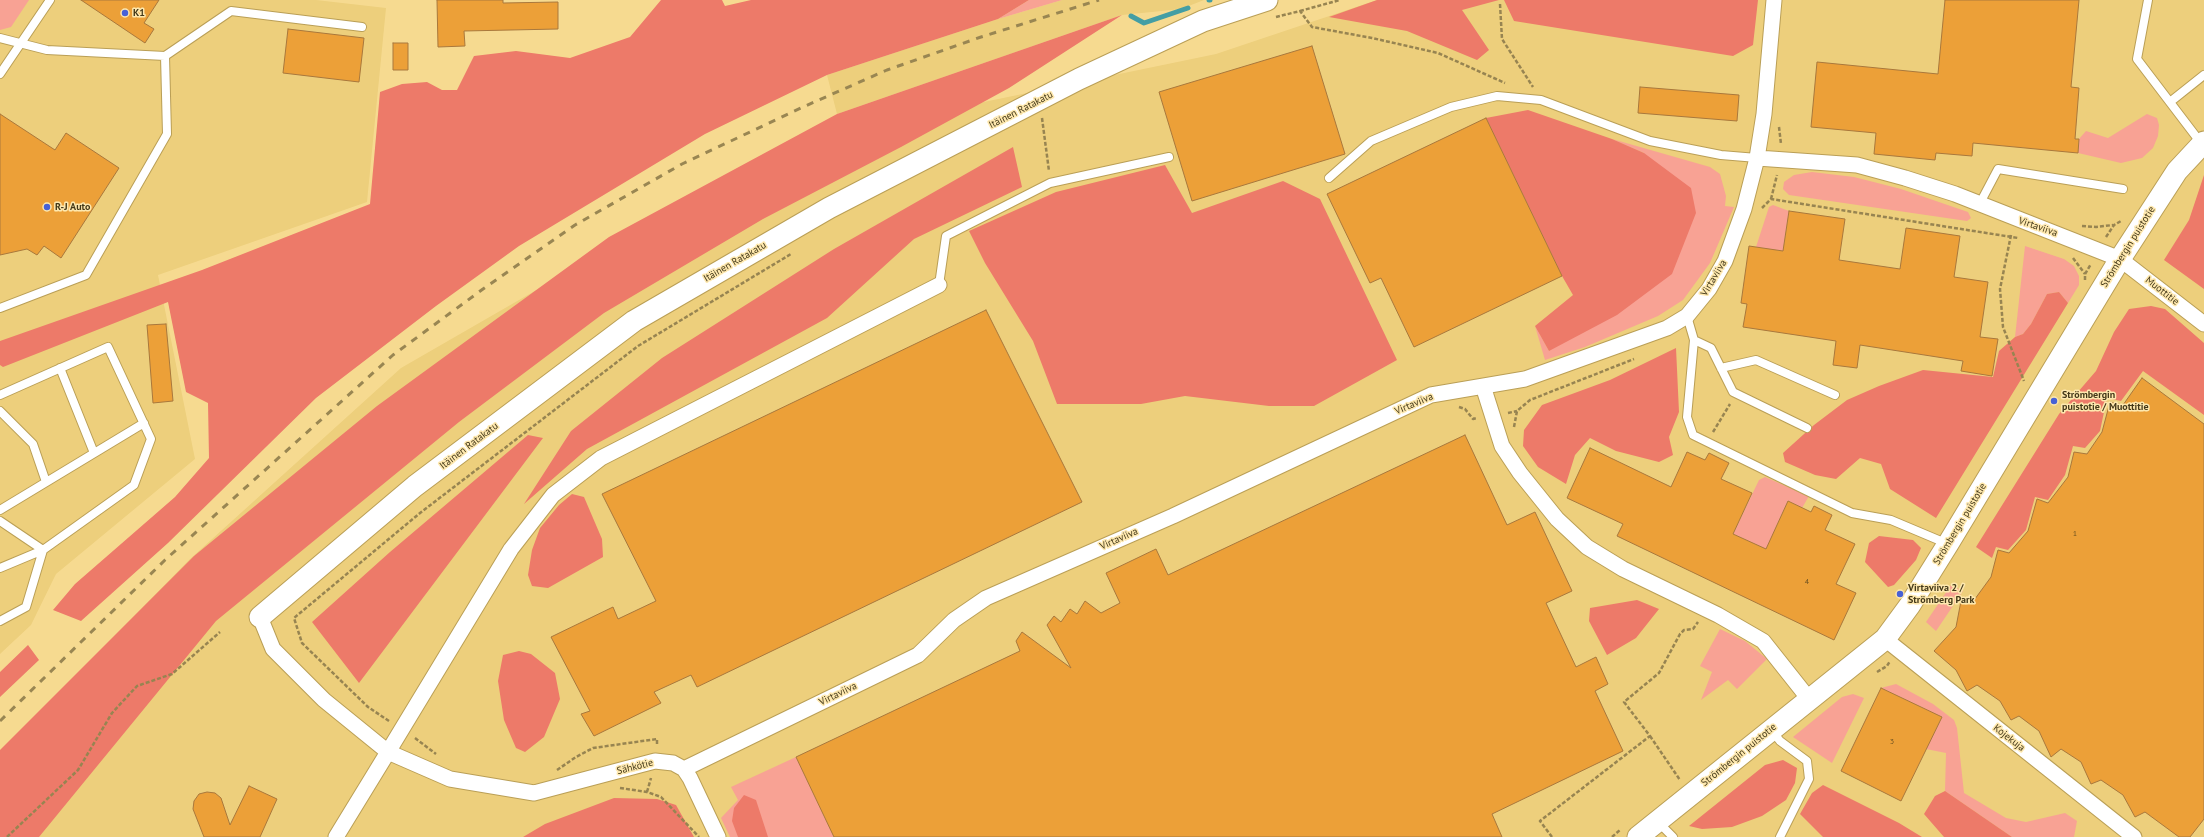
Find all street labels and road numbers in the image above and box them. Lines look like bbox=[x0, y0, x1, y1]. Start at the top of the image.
street label: Itäinen Ratakatu bbox=[987, 89, 1055, 131]
street label: Strömbergin puistotie bbox=[2098, 204, 2158, 290]
street label: Virtaviiva bbox=[2017, 215, 2059, 239]
street label: Itäinen Ratakatu bbox=[702, 239, 768, 285]
street label: Virtaviiva bbox=[1698, 258, 1730, 298]
street label: Muottitie bbox=[2143, 274, 2181, 308]
street label: Virtaviiva bbox=[1393, 391, 1435, 417]
street label: Itäinen Ratakatu bbox=[437, 420, 501, 472]
street label: Strömbergin puistotie bbox=[1931, 481, 1989, 567]
street label: Virtaviiva bbox=[1098, 525, 1140, 553]
street label: Virtaviiva bbox=[817, 680, 859, 708]
street label: Strömbergin puistotie bbox=[1699, 721, 1779, 789]
street label: Kojekuja bbox=[1991, 722, 2027, 754]
street label: Sähkötie bbox=[616, 757, 654, 777]

